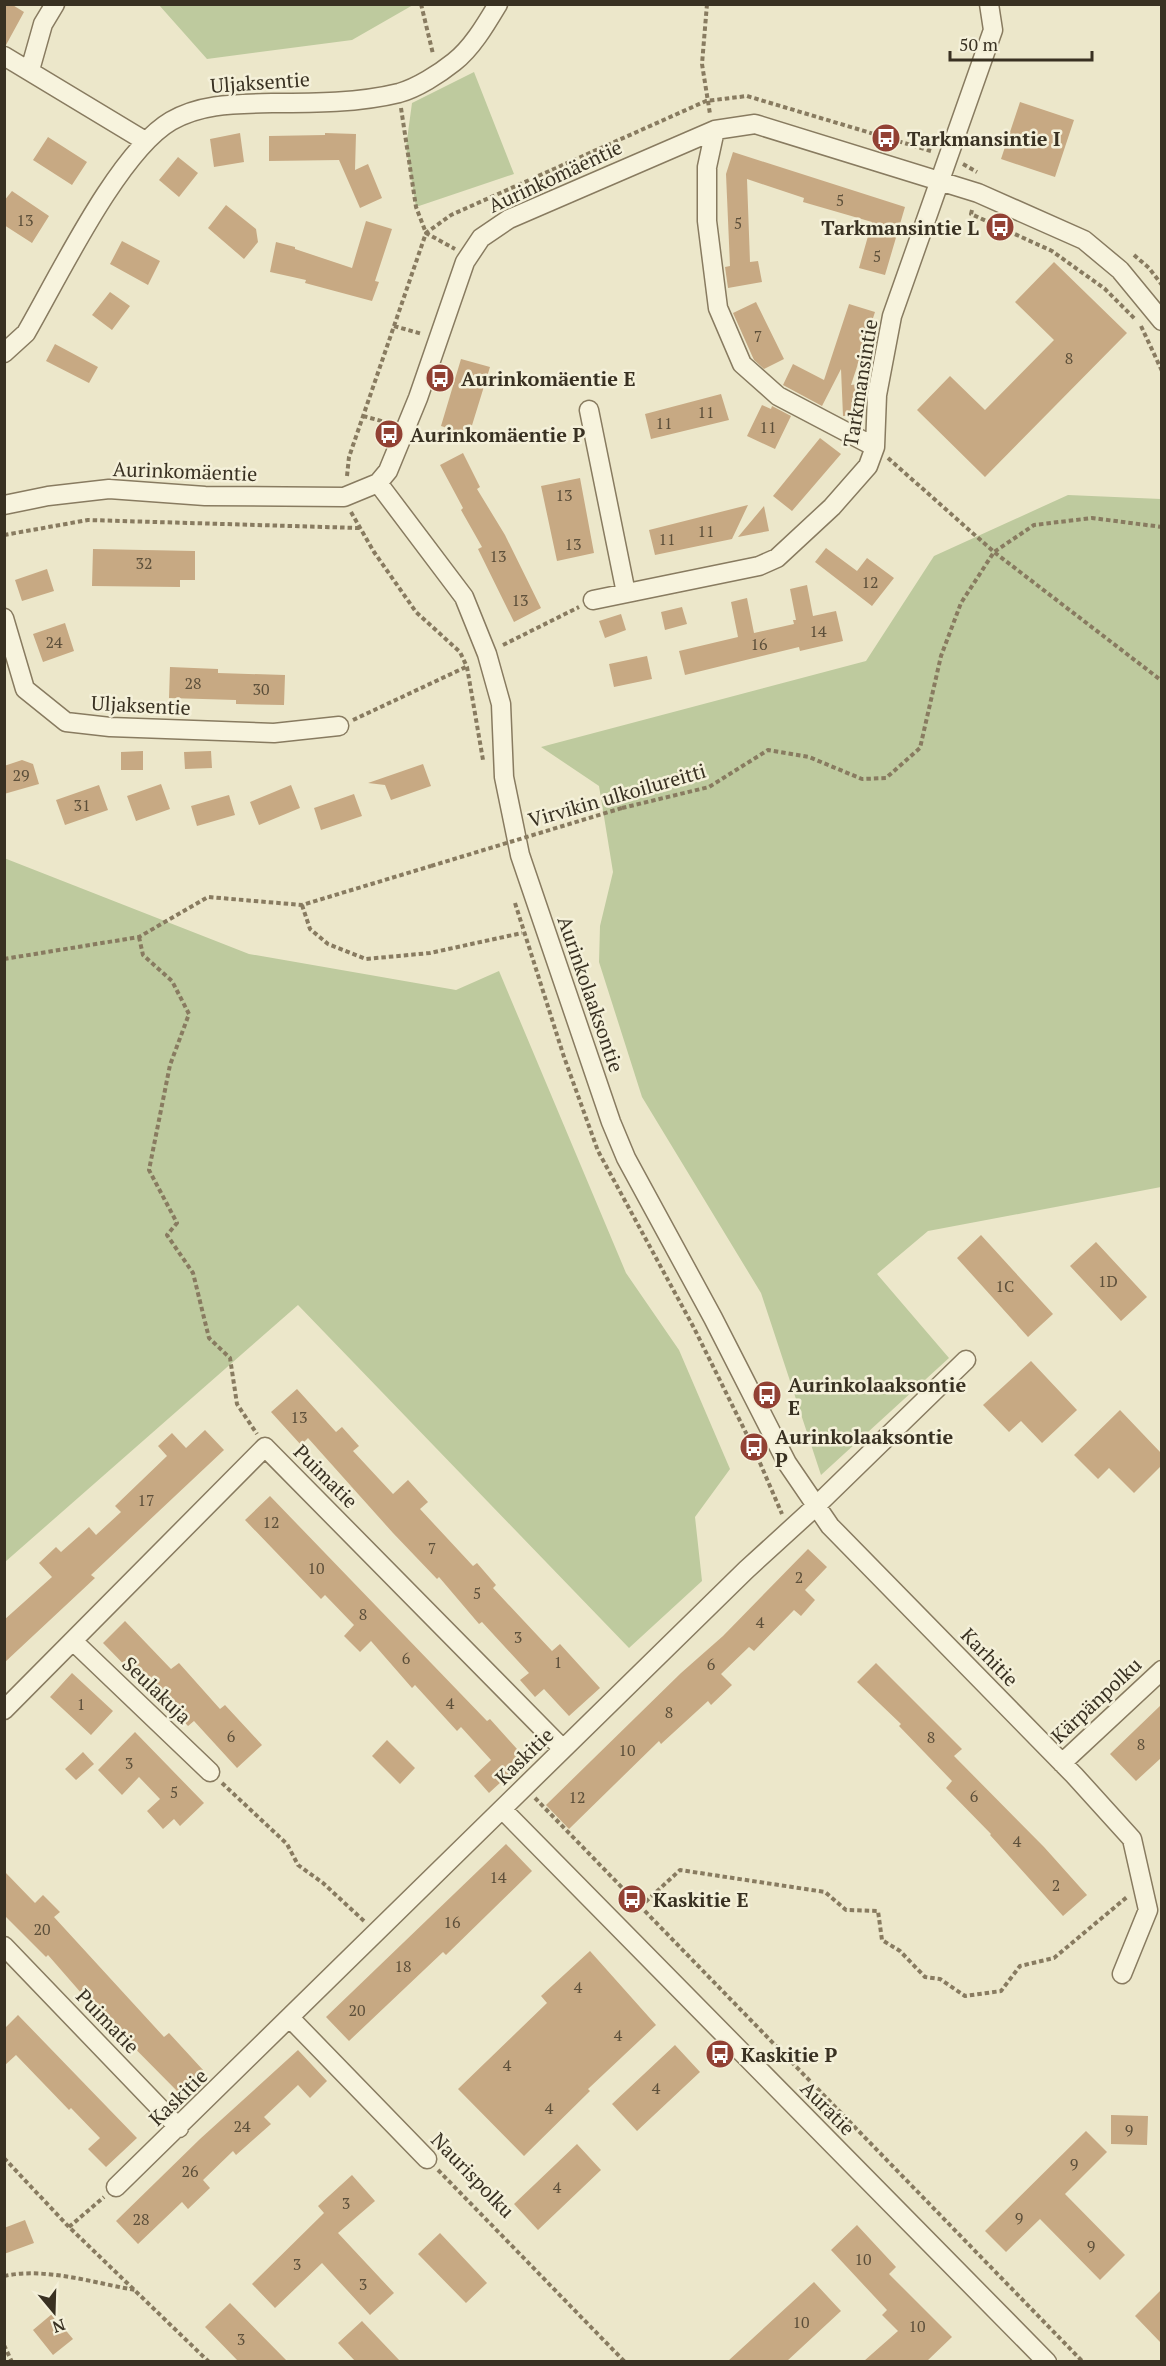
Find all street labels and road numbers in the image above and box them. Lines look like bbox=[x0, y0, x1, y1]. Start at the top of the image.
street label: Uljaksentie bbox=[209, 65, 311, 99]
street label: Aurinkomäentie bbox=[484, 133, 626, 219]
street label: Tarkmansintie bbox=[837, 317, 883, 449]
street label: Aurinkomäentie bbox=[112, 455, 258, 487]
street label: Uljaksentie bbox=[90, 689, 192, 721]
street label: Virvikin ulkoilureitti bbox=[525, 757, 709, 833]
street label: Aurinkolaaksontie bbox=[552, 912, 630, 1076]
street label: Puimatie bbox=[288, 1438, 364, 1514]
street label: Karhitie bbox=[955, 1622, 1025, 1692]
street label: Seulakuja bbox=[117, 1650, 197, 1730]
street label: Kärpänpolku bbox=[1045, 1651, 1147, 1749]
street label: Kaskitie bbox=[489, 1721, 559, 1791]
street label: Puimatie bbox=[70, 1983, 146, 2059]
street label: Kaskitie bbox=[143, 2062, 213, 2132]
street label: Auratie bbox=[795, 2075, 861, 2141]
street label: Naurispolku bbox=[426, 2126, 520, 2224]

